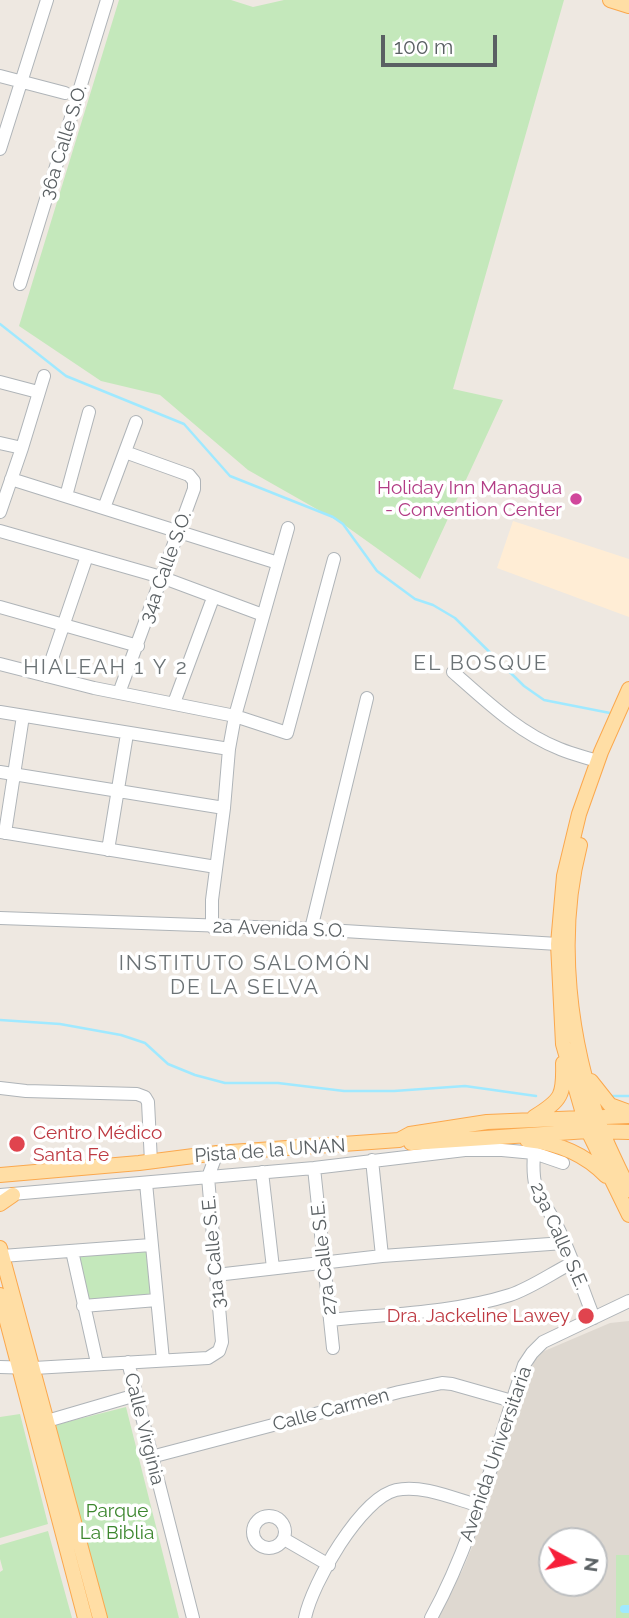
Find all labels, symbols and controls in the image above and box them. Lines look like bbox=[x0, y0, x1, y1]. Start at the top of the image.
scale bar bbox=[384, 21, 500, 65]
text: 100 m bbox=[394, 34, 453, 59]
street label: 36a Calle S.O. bbox=[36, 82, 92, 202]
place label: Holiday Inn Managua - Convention Center bbox=[377, 477, 562, 521]
marker: Holiday Inn Managua - Convention Center bbox=[568, 491, 584, 507]
street label: 34a Calle S.O. bbox=[135, 508, 197, 626]
district label: EL BOSQUE bbox=[414, 651, 548, 677]
district label: HIALEAH 1 Y 2 bbox=[25, 655, 187, 681]
street label: 2a Avenida S.O. bbox=[212, 915, 346, 943]
district label: INSTITUTO SALOMÓN DE LA SELVA bbox=[121, 951, 369, 1001]
place label: Centro Médico Santa Fe bbox=[33, 1122, 162, 1166]
marker: Centro Médico Santa Fe bbox=[7, 1134, 27, 1154]
street label: Pista de la UNAN bbox=[194, 1134, 346, 1168]
street label: 23a Calle S.E. bbox=[525, 1179, 593, 1293]
street label: 31a Calle S.E. bbox=[198, 1194, 230, 1310]
street label: 27a Calle S.E. bbox=[307, 1199, 341, 1317]
place label: Dra. Jackeline Lawey bbox=[387, 1305, 570, 1327]
marker: Dra. Jackeline Lawey bbox=[576, 1306, 596, 1326]
street label: Avenida Universitaria bbox=[455, 1363, 537, 1545]
street label: Calle Virginia bbox=[119, 1371, 169, 1487]
street label: Calle Carmen bbox=[270, 1384, 392, 1436]
park label: Parque La Biblia bbox=[80, 1500, 154, 1544]
north arrow bbox=[538, 1527, 608, 1597]
text: N bbox=[580, 1556, 604, 1573]

